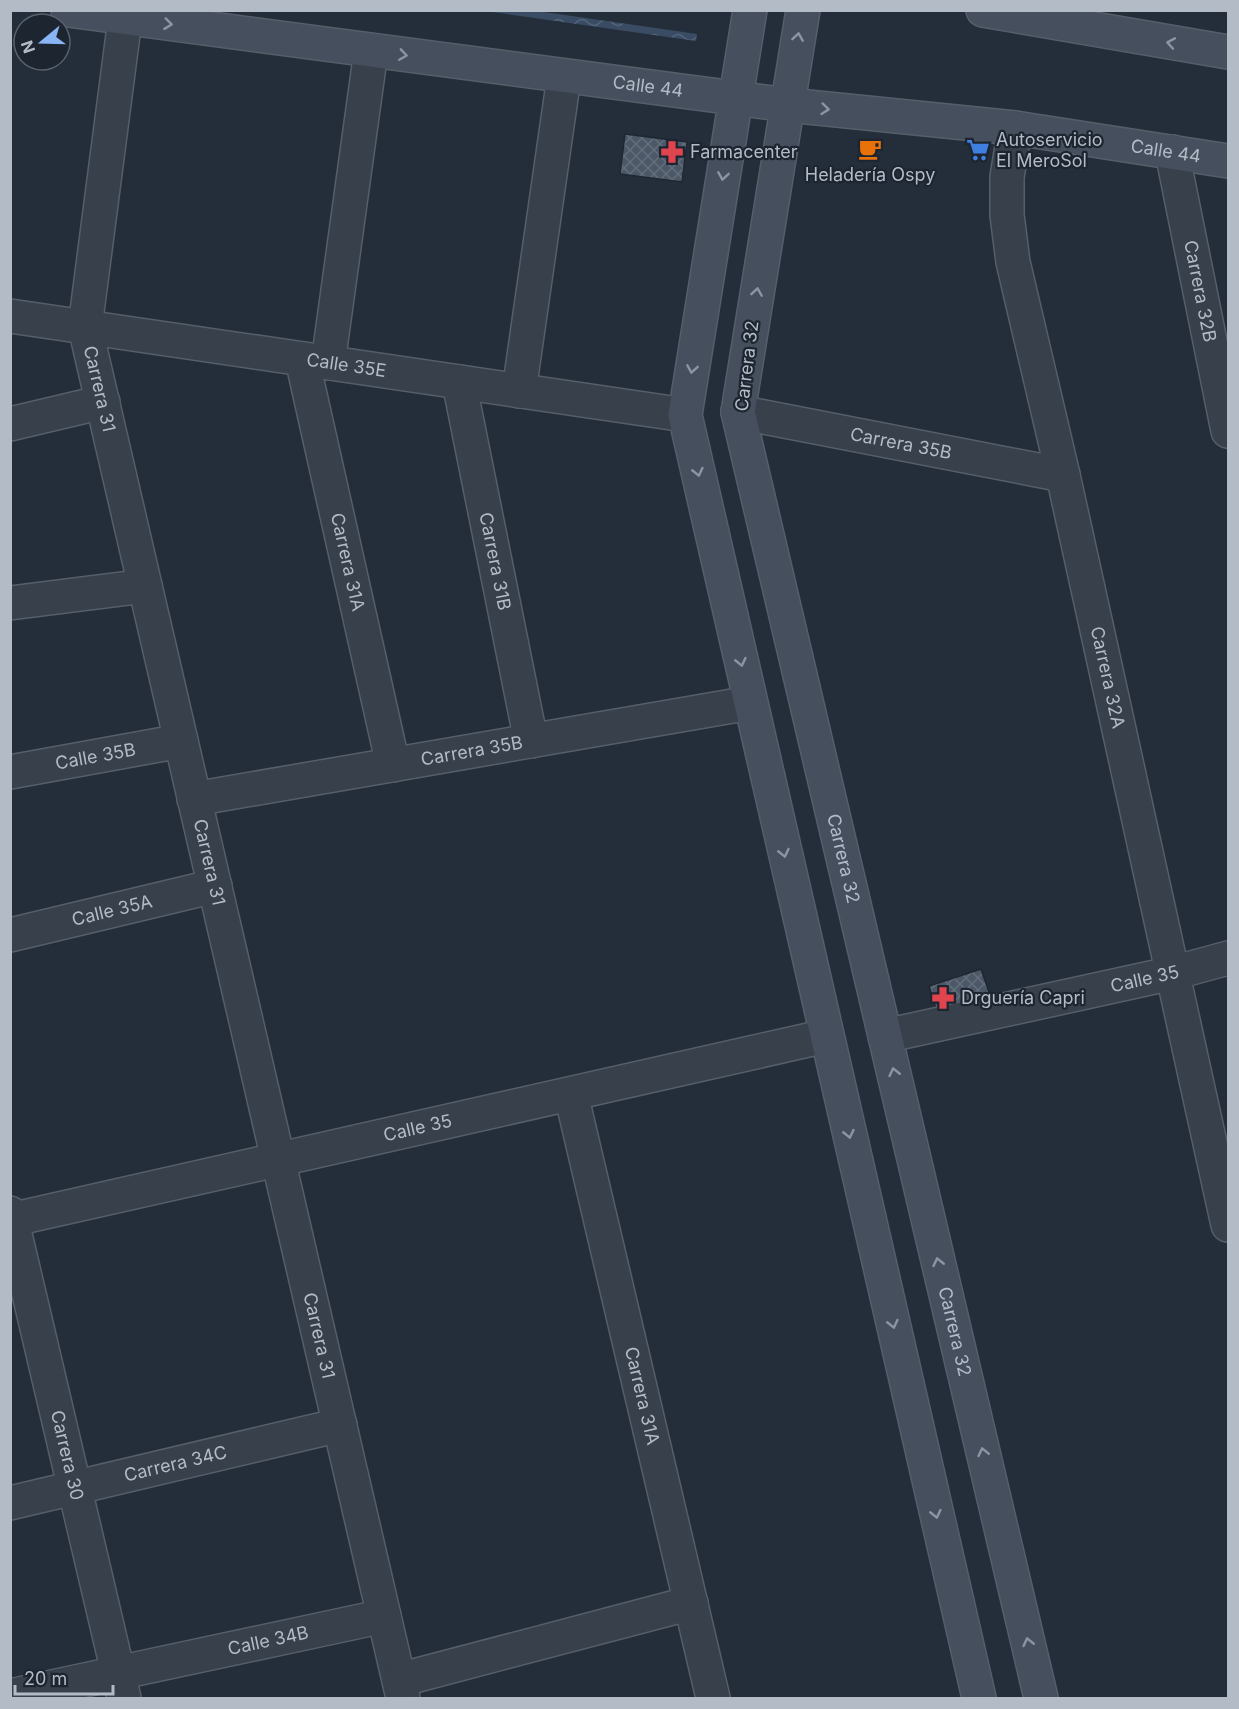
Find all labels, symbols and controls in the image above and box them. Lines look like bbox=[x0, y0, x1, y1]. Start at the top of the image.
north arrow bbox=[12, 12, 72, 72]
one-way arrow bbox=[163, 18, 172, 30]
one-way arrow bbox=[792, 32, 804, 41]
one-way arrow bbox=[1166, 37, 1175, 49]
text: N bbox=[16, 38, 39, 56]
one-way arrow bbox=[398, 48, 407, 61]
street label: Calle 44 bbox=[612, 71, 685, 101]
one-way arrow bbox=[821, 102, 830, 115]
place label: Autoservicio El MeroSol bbox=[996, 129, 1103, 171]
street label: Calle 44 bbox=[1129, 135, 1202, 167]
cafe icon: Heladería Ospy bbox=[857, 136, 883, 162]
supermarket icon: Autoservicio El MeroSol bbox=[965, 137, 991, 163]
pharmacy icon: Farmacenter bbox=[659, 139, 685, 165]
place label: Farmacenter bbox=[690, 141, 798, 162]
place label: Heladería Ospy bbox=[805, 164, 935, 185]
one-way arrow bbox=[718, 172, 730, 181]
street label: Carrera 32B bbox=[1180, 238, 1221, 344]
one-way arrow bbox=[751, 287, 763, 296]
street label: Carrera 32 bbox=[731, 319, 762, 413]
street label: Carrera 31 bbox=[80, 344, 120, 434]
street label: Calle 35E bbox=[305, 349, 388, 381]
one-way arrow bbox=[686, 363, 699, 373]
street label: Carrera 35B bbox=[848, 423, 954, 463]
one-way arrow bbox=[690, 467, 703, 477]
street label: Carrera 31B bbox=[475, 510, 516, 612]
street label: Carrera 31A bbox=[327, 511, 369, 613]
street label: Carrera 32A bbox=[1087, 624, 1129, 730]
one-way arrow bbox=[734, 657, 747, 667]
street label: Carrera 35B bbox=[419, 731, 524, 770]
street label: Calle 35B bbox=[54, 738, 137, 774]
street label: Carrera 32 bbox=[823, 812, 864, 905]
street label: Carrera 31 bbox=[189, 817, 230, 907]
one-way arrow bbox=[777, 847, 790, 857]
street label: Calle 35A bbox=[70, 890, 154, 930]
street label: Calle 35 bbox=[1108, 961, 1181, 996]
pharmacy icon: Drguería Capri bbox=[930, 985, 956, 1011]
place label: Drguería Capri bbox=[961, 987, 1085, 1008]
one-way arrow bbox=[888, 1067, 901, 1077]
street label: Calle 35 bbox=[381, 1110, 454, 1145]
one-way arrow bbox=[842, 1128, 855, 1138]
one-way arrow bbox=[933, 1257, 946, 1267]
street label: Carrera 32 bbox=[934, 1285, 976, 1378]
street label: Carrera 31 bbox=[299, 1290, 340, 1381]
one-way arrow bbox=[885, 1318, 898, 1328]
street label: Carrera 31A bbox=[621, 1345, 664, 1447]
street label: Carrera 30 bbox=[47, 1408, 88, 1502]
street label: Carrera 34C bbox=[122, 1441, 229, 1486]
one-way arrow bbox=[977, 1447, 990, 1457]
one-way arrow bbox=[929, 1508, 942, 1518]
street label: Calle 34B bbox=[226, 1621, 310, 1659]
one-way arrow bbox=[1022, 1637, 1035, 1647]
scale bar bbox=[15, 1658, 112, 1696]
text: 20 m bbox=[24, 1668, 67, 1689]

